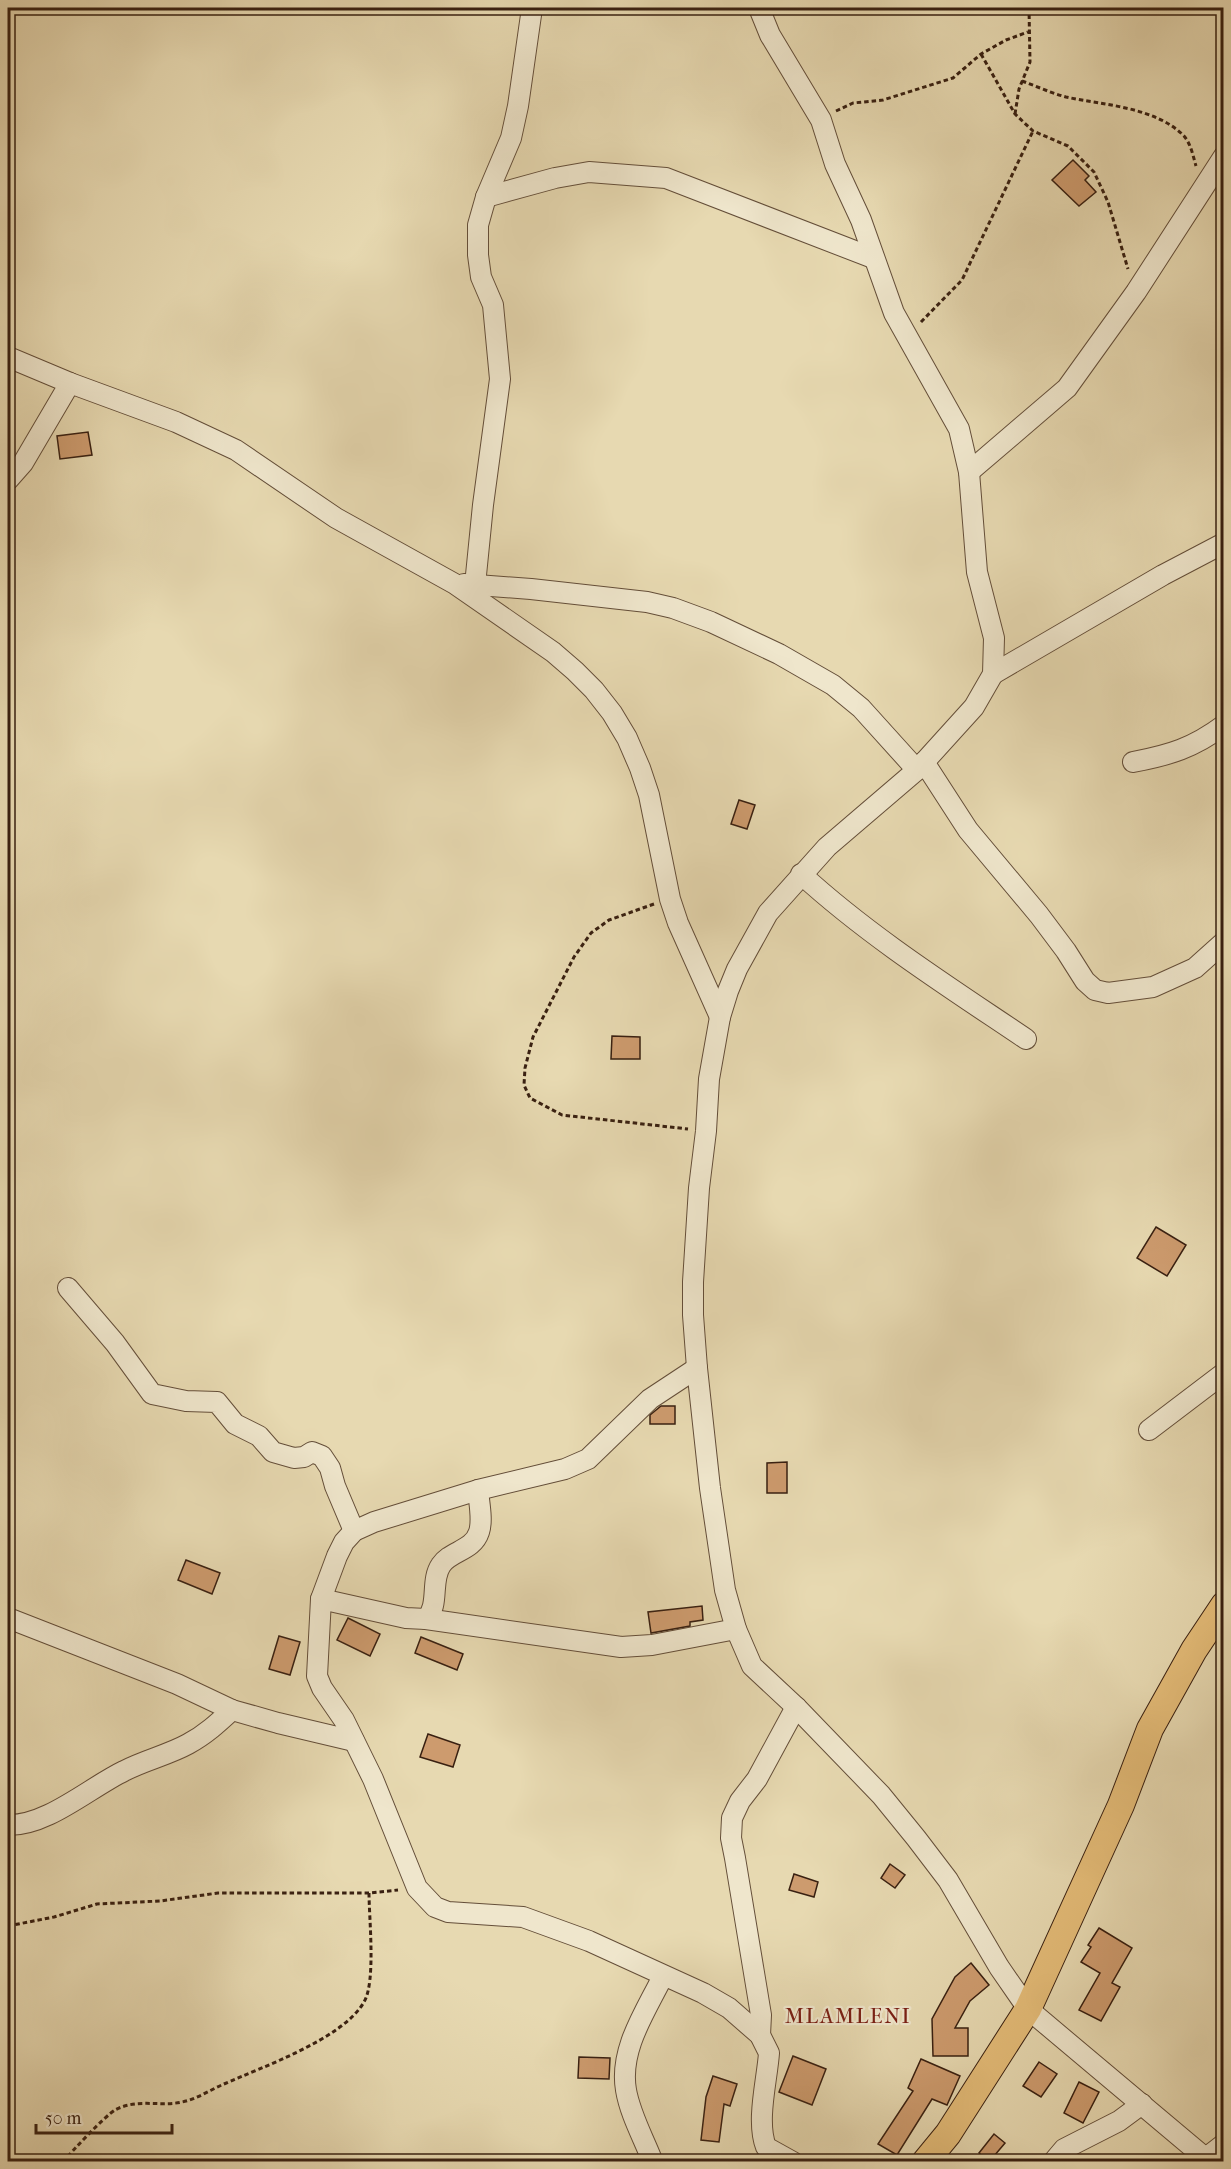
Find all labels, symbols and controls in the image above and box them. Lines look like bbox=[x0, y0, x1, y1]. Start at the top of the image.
district label: MLAMLENI bbox=[785, 2004, 911, 2028]
scale bar bbox=[36, 2097, 172, 2135]
text: 50 m bbox=[45, 2108, 82, 2129]

